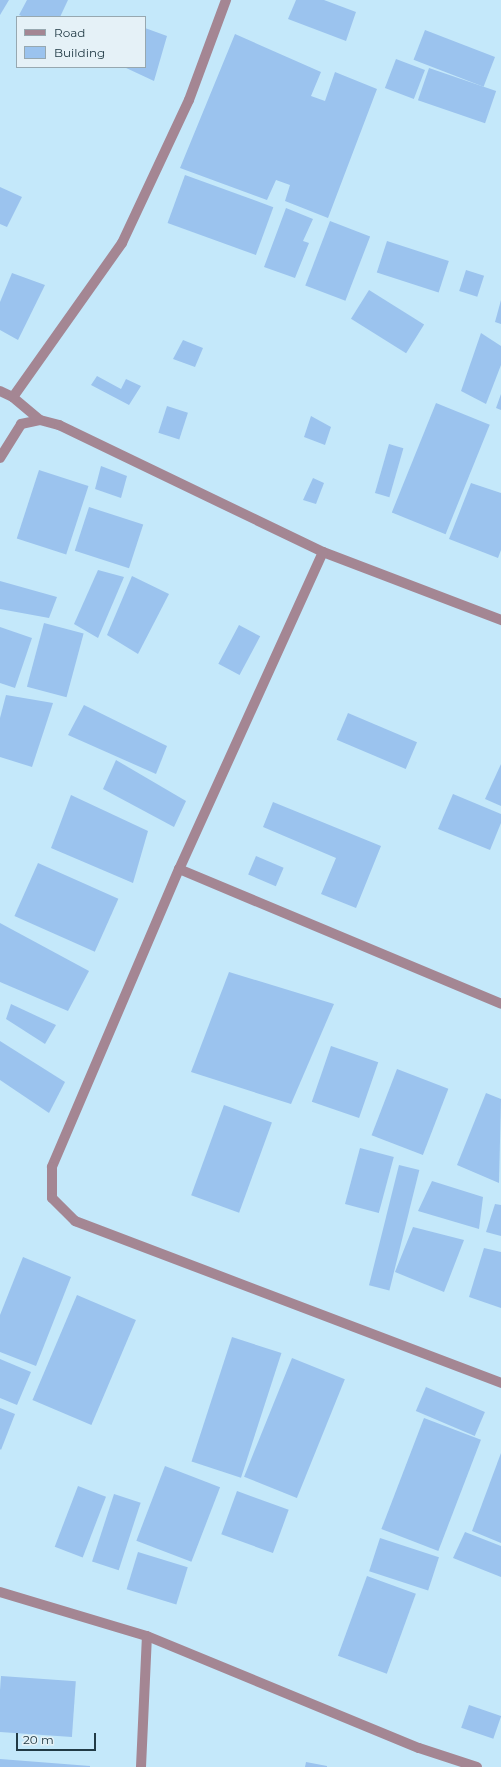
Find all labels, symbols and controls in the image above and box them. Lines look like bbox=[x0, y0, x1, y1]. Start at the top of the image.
legend bbox=[16, 16, 146, 68]
text: Road bbox=[54, 25, 85, 40]
text: Building bbox=[54, 45, 105, 60]
scale bar bbox=[18, 1725, 98, 1751]
text: 20 m bbox=[23, 1732, 54, 1747]

